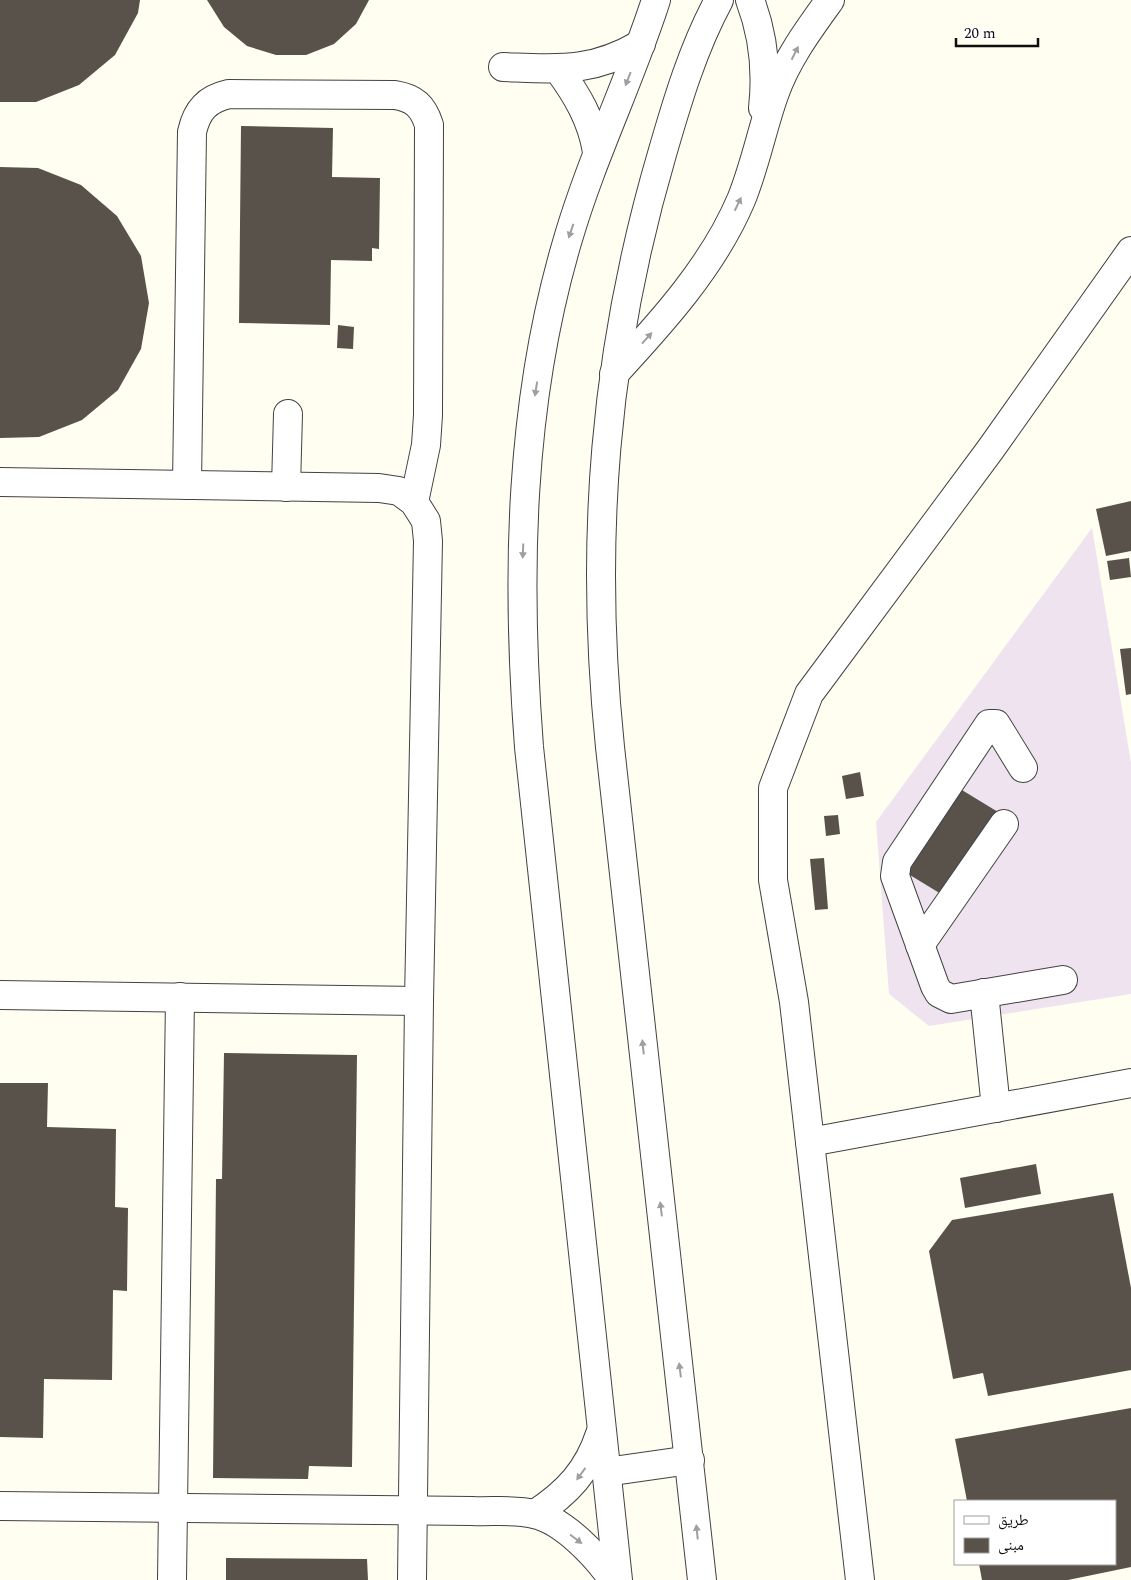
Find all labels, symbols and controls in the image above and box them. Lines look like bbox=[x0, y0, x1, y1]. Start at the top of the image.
scale bar bbox=[956, 15, 1038, 47]
text: 20 m bbox=[964, 22, 996, 45]
one-way arrow bbox=[791, 45, 799, 60]
one-way arrow bbox=[624, 72, 632, 87]
one-way arrow bbox=[734, 197, 742, 212]
one-way arrow bbox=[566, 224, 574, 239]
one-way arrow bbox=[641, 332, 653, 344]
one-way arrow bbox=[532, 382, 540, 398]
one-way arrow bbox=[518, 543, 526, 559]
one-way arrow bbox=[639, 1039, 647, 1055]
one-way arrow bbox=[657, 1200, 665, 1216]
one-way arrow bbox=[675, 1362, 683, 1378]
one-way arrow bbox=[576, 1467, 586, 1481]
legend bbox=[954, 1500, 1116, 1565]
text: طريق bbox=[998, 1509, 1029, 1532]
one-way arrow bbox=[693, 1523, 701, 1539]
one-way arrow bbox=[569, 1534, 583, 1544]
text: مبنى bbox=[998, 1534, 1024, 1557]

